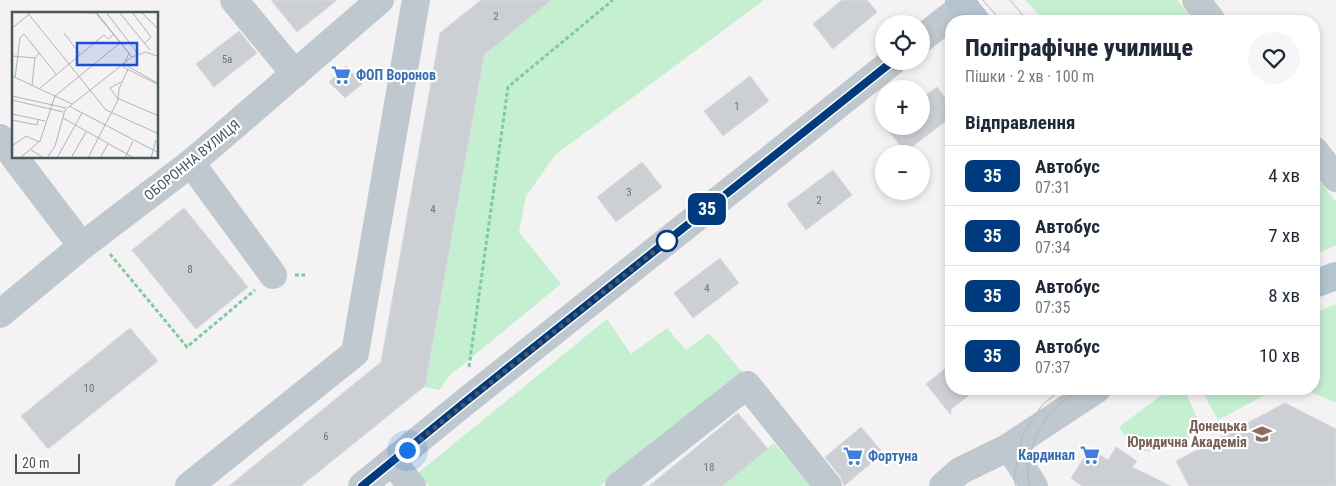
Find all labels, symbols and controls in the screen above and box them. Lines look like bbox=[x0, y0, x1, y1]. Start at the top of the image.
house number: 2 bbox=[493, 10, 499, 23]
inset map bbox=[12, 12, 159, 159]
map controls bbox=[875, 15, 930, 200]
button: locate bbox=[875, 15, 930, 70]
button: heart bbox=[1248, 32, 1300, 84]
text: Поліграфічне училище bbox=[965, 34, 1193, 62]
house number: 5а bbox=[222, 53, 232, 66]
supermarket icon: ФОП Воронов bbox=[330, 64, 352, 86]
place label: ФОП Воронов bbox=[356, 67, 436, 83]
text: Пішки · 2 хв · 100 m bbox=[965, 67, 1094, 86]
button: + bbox=[875, 80, 930, 135]
house number: 1 bbox=[734, 100, 740, 113]
text: Відправлення bbox=[965, 111, 1075, 134]
street label: ОБОРОННА ВУЛИЦЯ bbox=[141, 117, 243, 203]
button: − bbox=[875, 145, 930, 200]
text: Автобус bbox=[1035, 155, 1100, 178]
text: 4 хв bbox=[1268, 164, 1300, 187]
text: 35 bbox=[983, 165, 1002, 186]
text: 07:31 bbox=[1035, 178, 1070, 197]
house number: 3 bbox=[626, 186, 632, 199]
line badge: 35 bbox=[684, 193, 730, 225]
house number: 2 bbox=[816, 194, 822, 207]
text: 35 bbox=[698, 198, 716, 219]
house number: 4 bbox=[430, 203, 436, 216]
text: Автобус bbox=[1035, 215, 1100, 238]
text: 7 хв bbox=[1268, 224, 1300, 247]
text: 35 bbox=[983, 225, 1002, 246]
unlabelled marker bbox=[656, 230, 678, 252]
text: 07:34 bbox=[1035, 238, 1070, 257]
house number: 8 bbox=[187, 263, 193, 276]
text: Автобус bbox=[1035, 275, 1100, 298]
house number: 4 bbox=[704, 282, 710, 295]
text: 8 хв bbox=[1268, 284, 1300, 307]
text: 35 bbox=[983, 285, 1002, 306]
text: 07:35 bbox=[1035, 298, 1070, 317]
text: Автобус bbox=[1035, 335, 1100, 358]
text: 10 хв bbox=[1259, 344, 1300, 367]
text: 35 bbox=[983, 345, 1002, 366]
text: 07:37 bbox=[1035, 358, 1070, 377]
house number: 10 bbox=[84, 382, 94, 395]
place label: Донецька Юридична Академія bbox=[1127, 418, 1247, 450]
school or university icon: Донецька Юридична Академія bbox=[1251, 423, 1273, 445]
house number: 6 bbox=[323, 430, 329, 443]
your location bbox=[395, 438, 420, 463]
supermarket icon: Кардинал bbox=[1079, 444, 1101, 466]
supermarket icon: Фортуна bbox=[842, 445, 864, 467]
place label: Кардинал bbox=[1018, 447, 1075, 463]
place label: Фортуна bbox=[868, 448, 918, 464]
scale bar bbox=[15, 451, 80, 474]
text: 20 m bbox=[22, 455, 50, 471]
house number: 18 bbox=[704, 461, 714, 474]

